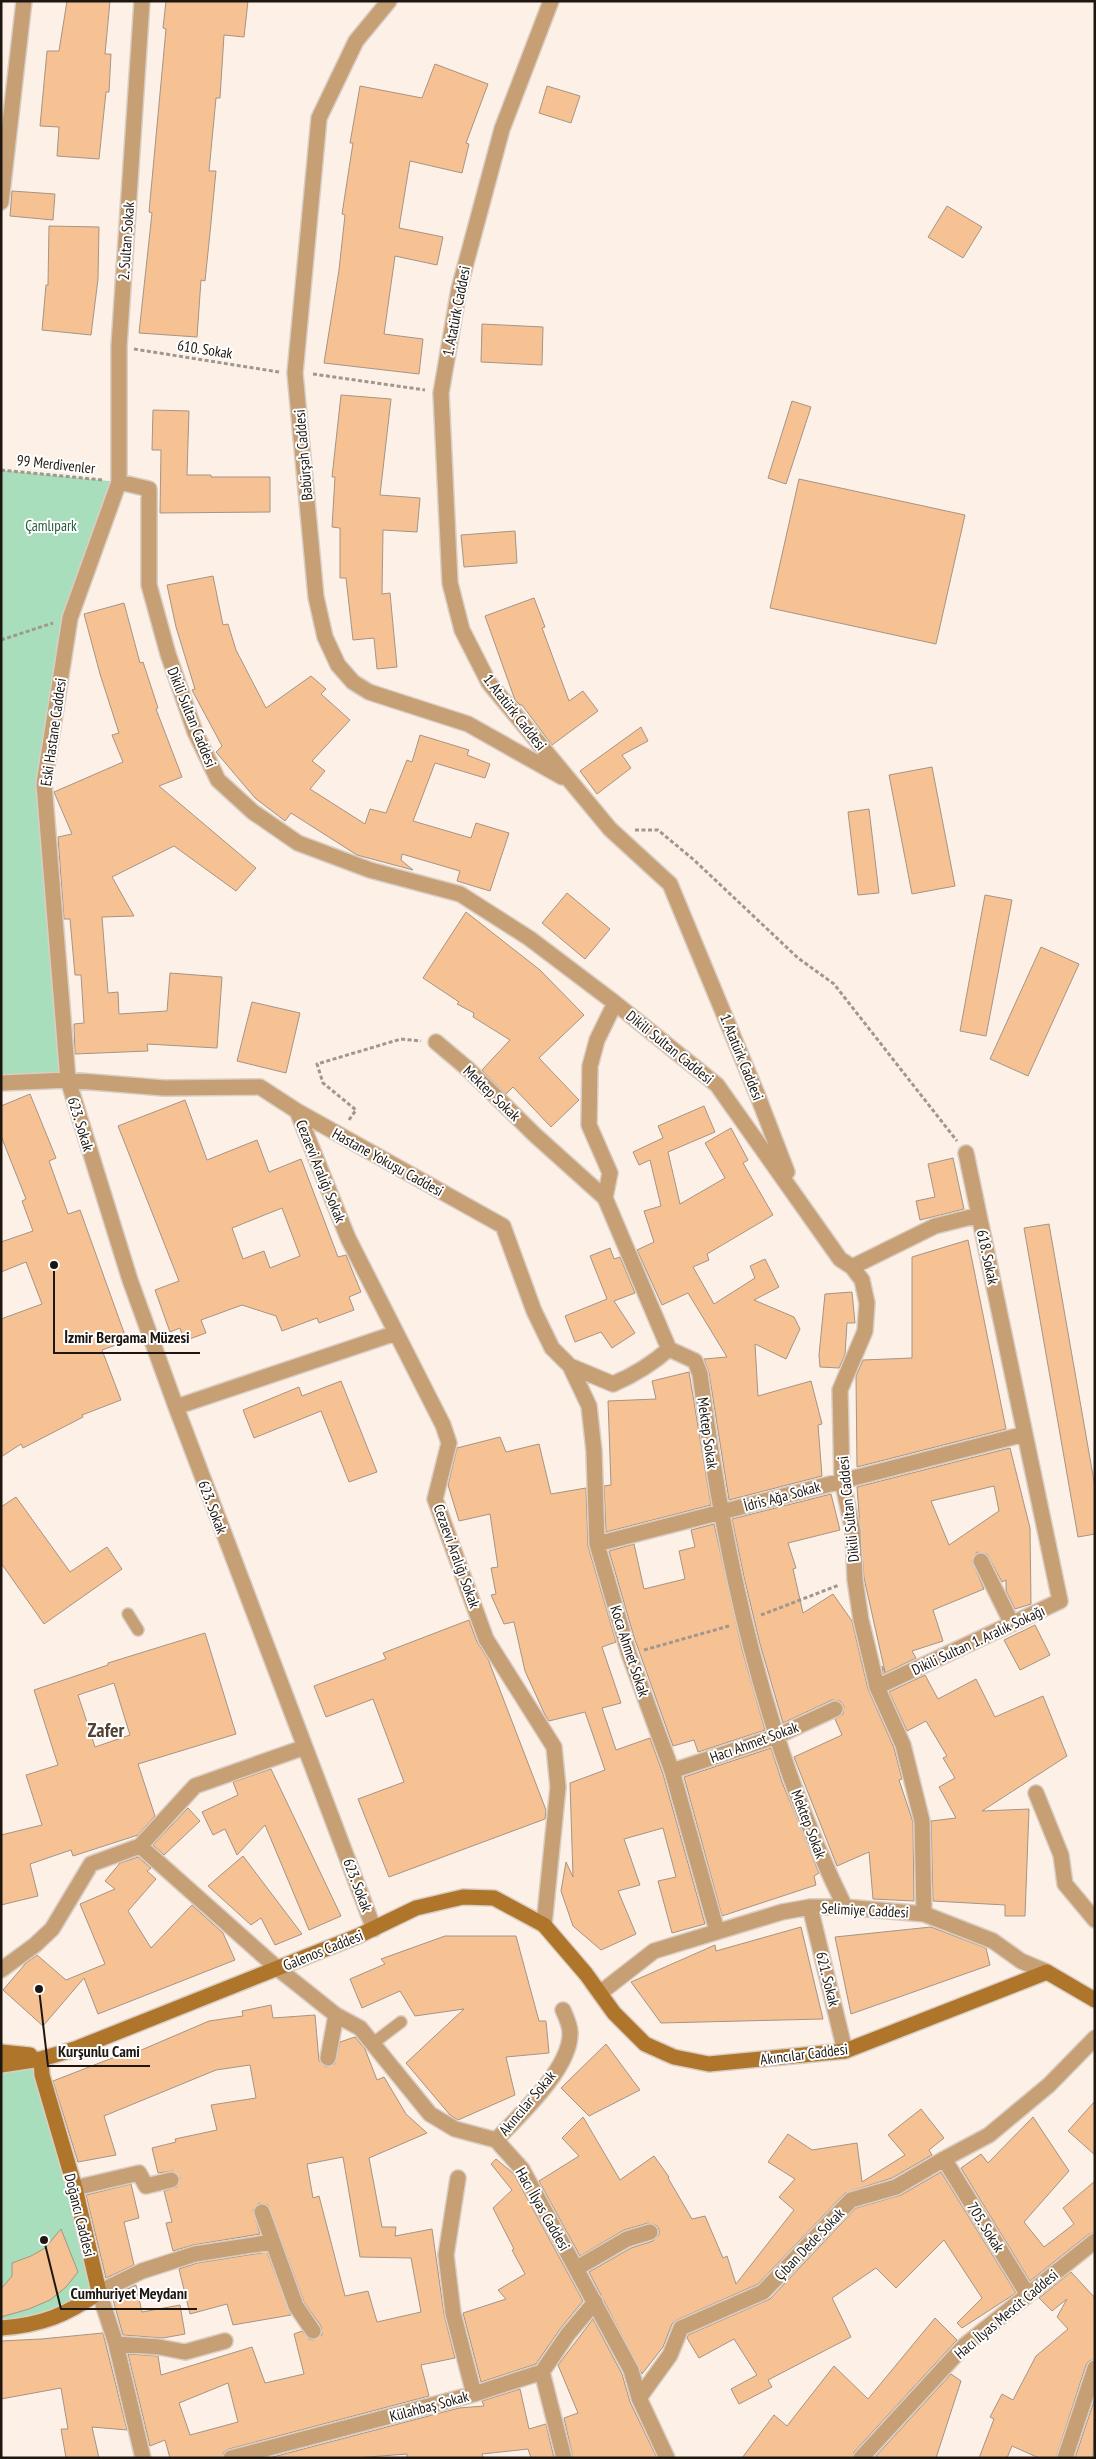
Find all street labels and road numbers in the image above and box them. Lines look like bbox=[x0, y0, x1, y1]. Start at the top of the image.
street label: 2. Sultan Sokak bbox=[114, 201, 138, 281]
street label: 1. Atatürk Caddesi bbox=[438, 264, 474, 358]
street label: 610. Sokak bbox=[176, 335, 234, 363]
street label: Babürşah Caddesi bbox=[290, 409, 316, 501]
street label: 99 Merdivenler bbox=[16, 450, 97, 478]
street label: Dikili Sultan Caddesi bbox=[163, 664, 221, 770]
street label: 1. Atatürk Caddesi bbox=[479, 670, 551, 754]
street label: Eski Hastane Caddesi bbox=[36, 677, 70, 787]
street label: Dikili Sultan Caddesi bbox=[623, 1006, 717, 1088]
street label: 1. Atatürk Caddesi bbox=[716, 1011, 768, 1103]
street label: Mektep Sokak bbox=[459, 1061, 525, 1125]
street label: 623. Sokak bbox=[64, 1095, 98, 1154]
street label: Cezaevi Aralığı Sokak bbox=[292, 1117, 350, 1225]
street label: Hastane Yokuşu Caddesi bbox=[329, 1124, 447, 1200]
street label: 618. Sokak bbox=[973, 1228, 1003, 1286]
street label: Mektep Sokak bbox=[694, 1396, 722, 1470]
street label: Dikili Sultan Caddesi bbox=[833, 1455, 863, 1563]
street label: İdris Ağa Sokak bbox=[742, 1477, 822, 1515]
street label: 623. Sokak bbox=[194, 1478, 232, 1537]
street label: Cezaevi Aralığı Sokak bbox=[429, 1501, 485, 1611]
street label: Dikili Sultan 1. Aralık Sokağı bbox=[908, 1601, 1048, 1679]
street label: Koca Ahmet Sokak bbox=[606, 1603, 654, 1699]
street label: Hacı Ahmet Sokak bbox=[707, 1717, 801, 1767]
street label: Mektep Sokak bbox=[787, 1787, 831, 1861]
street label: 623. Sokak bbox=[339, 1856, 377, 1915]
street label: Selimiye Caddesi bbox=[821, 1898, 909, 1922]
street label: Galenos Caddesi bbox=[280, 1925, 366, 1975]
street label: 621. Sokak bbox=[812, 1950, 844, 2008]
street label: Akıncılar Caddesi bbox=[759, 2039, 849, 2069]
street label: Akıncılar Sokak bbox=[494, 2067, 560, 2139]
street label: Hacı İlyas Caddesi bbox=[512, 2164, 574, 2254]
street label: Doğancı Caddesi bbox=[60, 2171, 100, 2259]
street label: 705. Sokak bbox=[963, 2198, 1009, 2256]
street label: Çıban Dede Sokak bbox=[770, 2204, 848, 2284]
street label: Hacı İlyas Mescit Caddesi bbox=[950, 2265, 1062, 2363]
street label: Külahbaş Sokak bbox=[387, 2386, 471, 2426]

